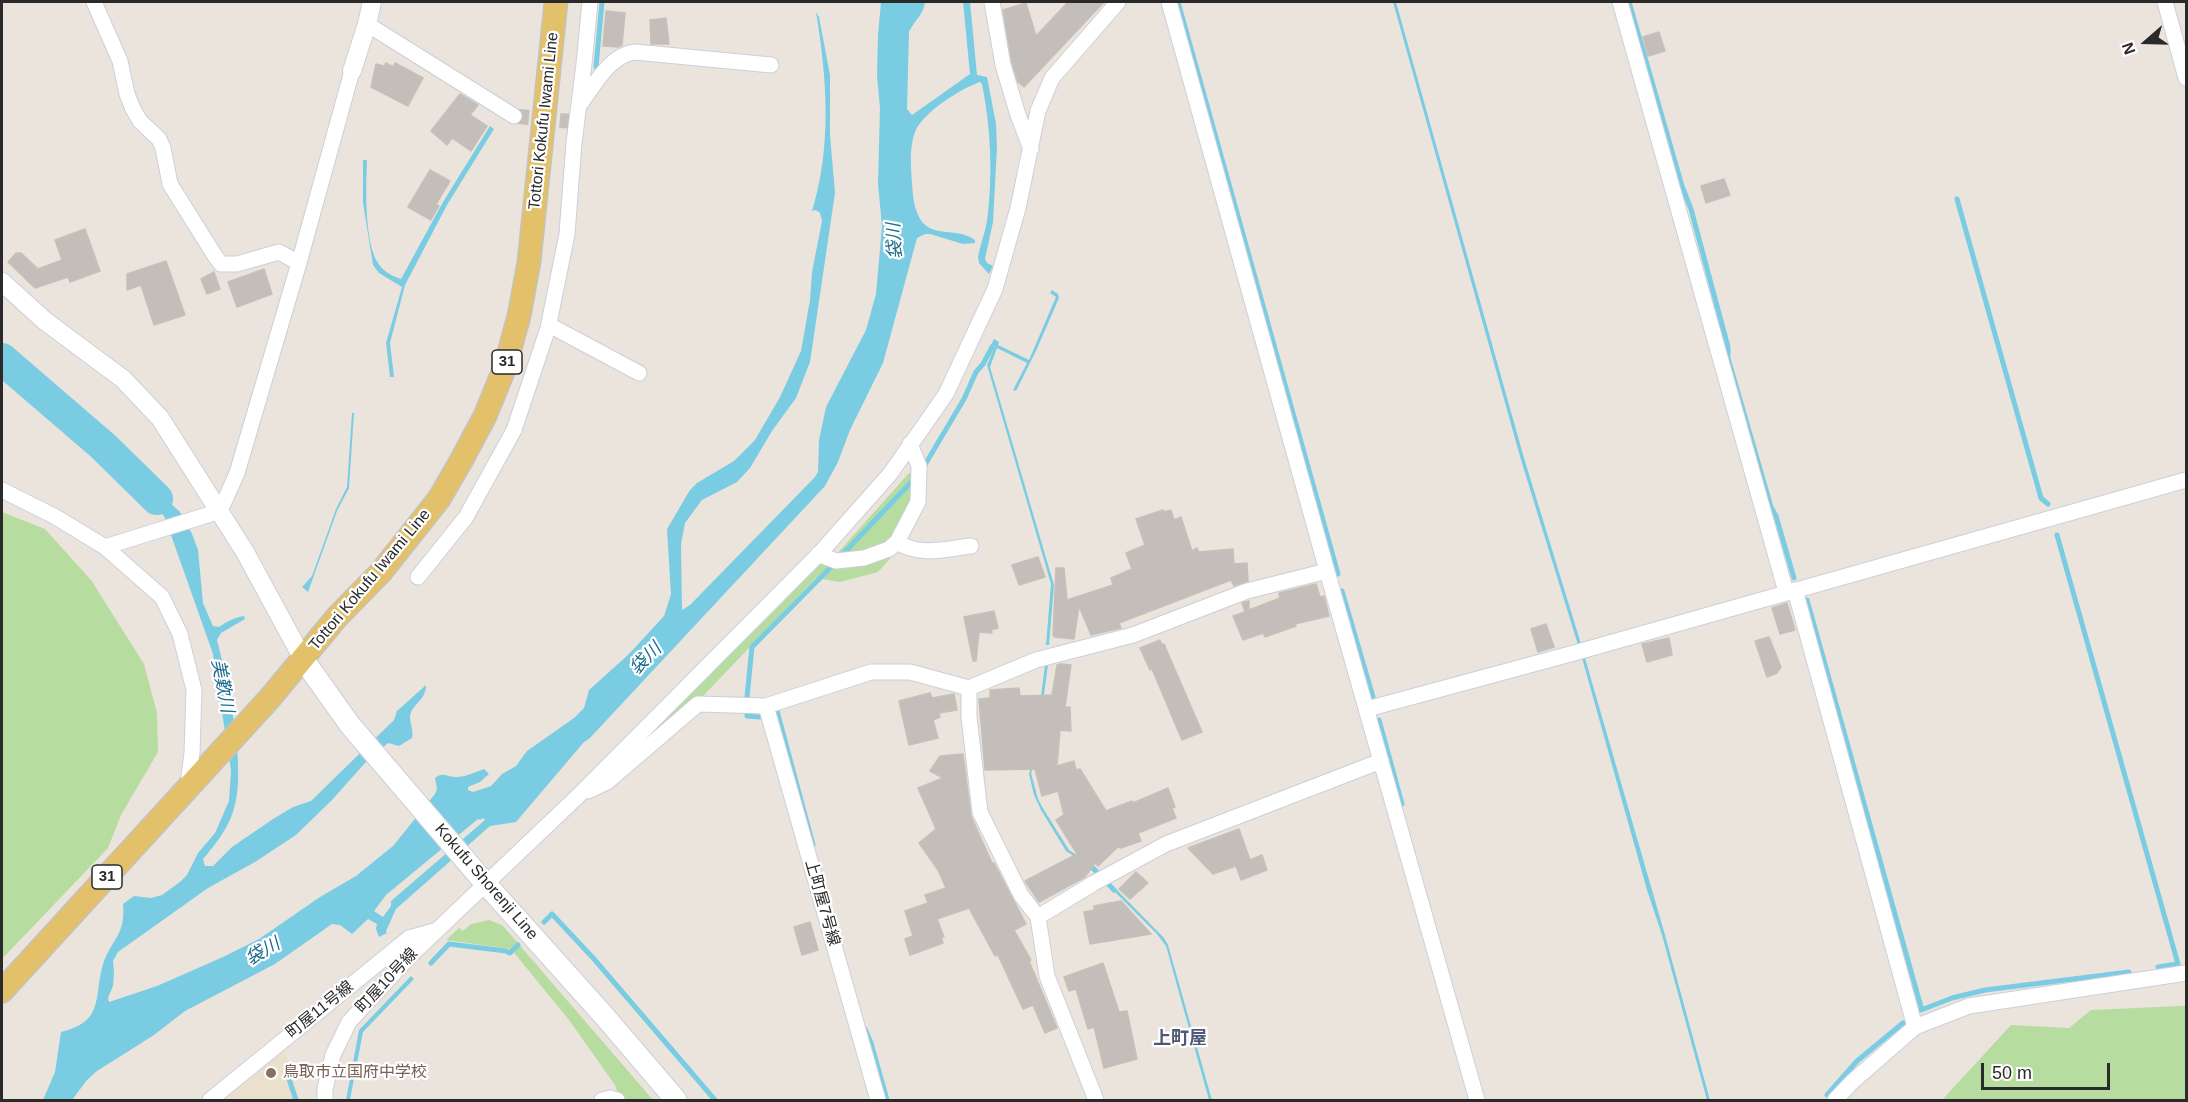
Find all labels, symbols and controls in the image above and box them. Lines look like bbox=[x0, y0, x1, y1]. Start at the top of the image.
north arrow bbox=[2116, 12, 2176, 72]
street label: Tottori Kokufu Iwami Line bbox=[525, 31, 563, 211]
text: N bbox=[2119, 40, 2139, 57]
water label: 袋川 bbox=[883, 222, 907, 260]
road number: 31 bbox=[492, 350, 522, 374]
street label: Tottori Kokufu Iwami Line bbox=[305, 505, 435, 655]
water label: 袋川 bbox=[626, 639, 666, 679]
water label: 美歎川 bbox=[206, 657, 238, 715]
street label: Kokufu Shorenji Line bbox=[430, 820, 542, 944]
street label: 上町屋7号線 bbox=[801, 858, 843, 948]
road number: 31 bbox=[92, 865, 122, 889]
water label: 袋川 bbox=[242, 934, 284, 970]
street label: 町屋10号線 bbox=[352, 945, 422, 1017]
street label: 町屋11号線 bbox=[283, 977, 357, 1043]
district label: 上町屋 bbox=[1153, 1028, 1207, 1050]
scale bar bbox=[1984, 1051, 2113, 1089]
place label: 鳥取市立国府中学校 bbox=[283, 1063, 427, 1083]
text: 50 m bbox=[1992, 1063, 2032, 1083]
marker: 鳥取市立国府中学校 bbox=[264, 1066, 278, 1080]

